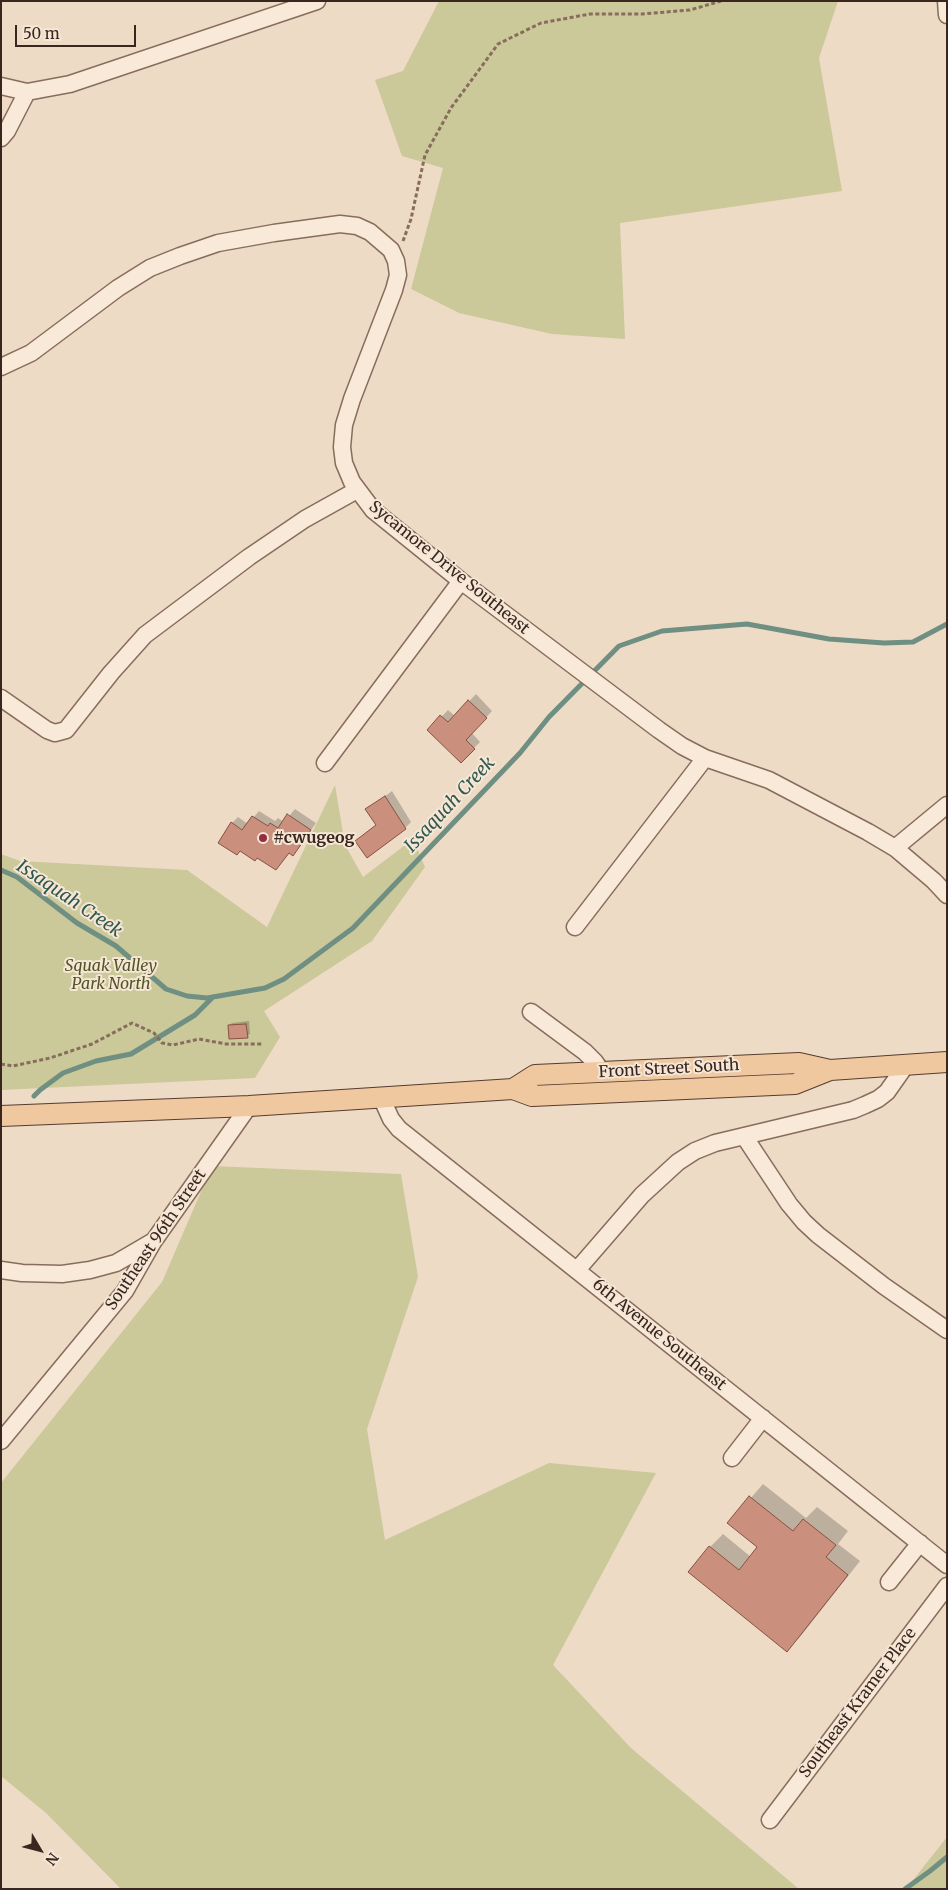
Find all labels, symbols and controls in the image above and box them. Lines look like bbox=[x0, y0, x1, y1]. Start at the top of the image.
scale bar bbox=[18, 15, 139, 47]
text: 50 m bbox=[23, 24, 60, 43]
street label: Sycamore Drive Southeast bbox=[365, 497, 533, 639]
water label: Issaquah Creek bbox=[400, 753, 500, 857]
place label: #cwugeog bbox=[273, 828, 355, 848]
marker: #cwugeog bbox=[257, 832, 269, 844]
water label: Issaquah Creek bbox=[12, 856, 126, 942]
park label: Squak Valley Park North bbox=[65, 956, 157, 994]
street label: Front Street South bbox=[598, 1056, 740, 1082]
street label: Southeast 96th Street bbox=[102, 1166, 210, 1314]
street label: 6th Avenue Southeast bbox=[588, 1275, 730, 1395]
street label: Southeast Kramer Place bbox=[795, 1624, 921, 1782]
north arrow bbox=[15, 1825, 65, 1875]
text: N bbox=[41, 1849, 62, 1869]

